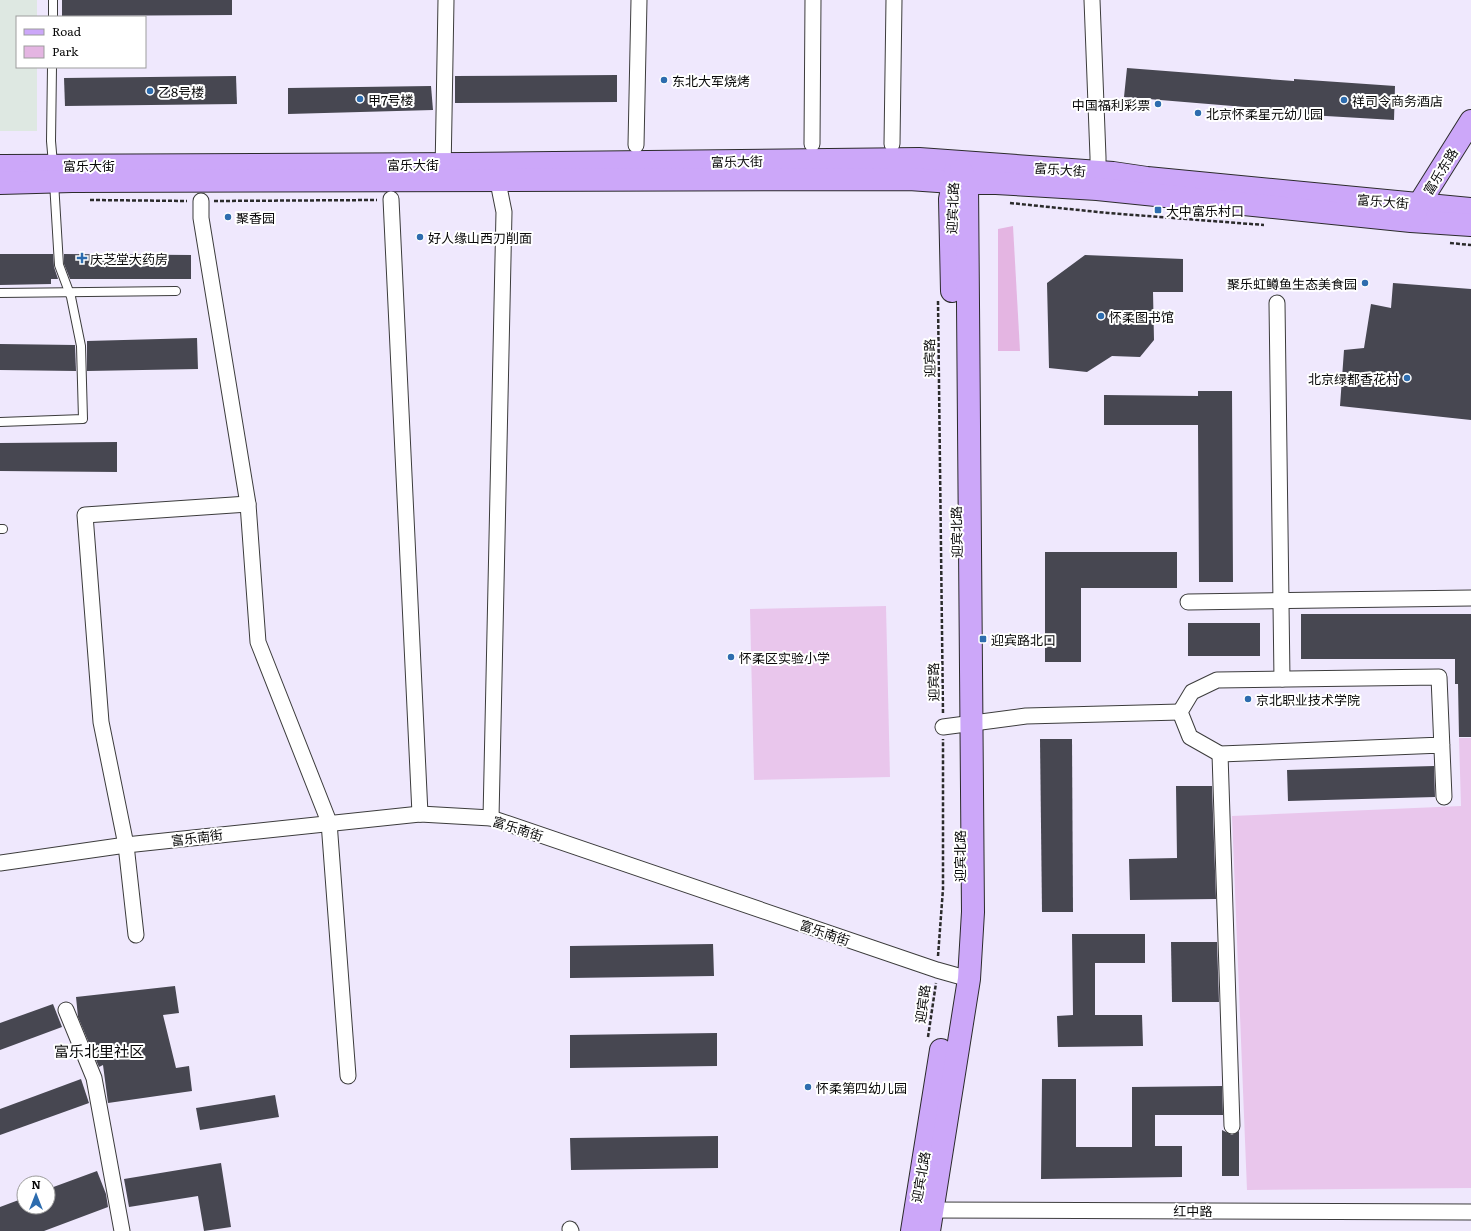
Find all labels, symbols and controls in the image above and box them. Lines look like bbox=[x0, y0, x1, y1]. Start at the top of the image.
legend bbox=[16, 16, 146, 68]
text: Road bbox=[52, 22, 82, 40]
text: Park bbox=[52, 42, 79, 60]
place label: 东北大军烧烤 bbox=[672, 71, 750, 90]
marker: 东北大军烧烤 bbox=[659, 75, 669, 85]
place label: 乙8号楼 bbox=[158, 82, 204, 101]
marker: 乙8号楼 bbox=[145, 86, 155, 96]
place label: 甲7号楼 bbox=[368, 90, 414, 109]
place label: 祥司令商务酒店 bbox=[1352, 91, 1443, 110]
marker: 甲7号楼 bbox=[355, 94, 365, 104]
place label: 中国福利彩票 bbox=[1072, 95, 1150, 114]
marker: 祥司令商务酒店 bbox=[1339, 95, 1349, 105]
marker: 中国福利彩票 bbox=[1153, 99, 1163, 109]
place label: 北京怀柔星元幼儿园 bbox=[1206, 104, 1323, 123]
marker: 北京怀柔星元幼儿园 bbox=[1193, 108, 1203, 118]
street label: 富乐东路 bbox=[1418, 144, 1462, 198]
street label: 富乐大街 bbox=[711, 151, 763, 171]
street label: 富乐大街 bbox=[387, 155, 439, 174]
street label: 富乐大街 bbox=[63, 156, 115, 175]
street label: 富乐大街 bbox=[1033, 158, 1087, 180]
street label: 迎宾北路 bbox=[942, 182, 962, 234]
street label: 富乐大街 bbox=[1356, 189, 1410, 213]
place label: 大中富乐村口 bbox=[1166, 201, 1244, 220]
marker: 大中富乐村口 bbox=[1153, 205, 1163, 215]
place label: 聚香园 bbox=[236, 208, 275, 227]
marker: 聚香园 bbox=[223, 212, 233, 222]
place label: 好人缘山西刀削面 bbox=[428, 228, 532, 247]
marker: 好人缘山西刀削面 bbox=[415, 232, 425, 242]
place label: 庆芝堂大药房 bbox=[90, 249, 168, 268]
marker: 庆芝堂大药房 bbox=[77, 253, 87, 263]
place label: 聚乐虹鳟鱼生态美食园 bbox=[1227, 274, 1357, 293]
marker: 聚乐虹鳟鱼生态美食园 bbox=[1360, 278, 1370, 288]
place label: 怀柔图书馆 bbox=[1109, 307, 1174, 326]
marker: 怀柔图书馆 bbox=[1096, 311, 1106, 321]
street label: 迎宾路 bbox=[919, 338, 939, 378]
place label: 北京绿都香花村 bbox=[1308, 369, 1399, 388]
marker: 北京绿都香花村 bbox=[1402, 373, 1412, 383]
street label: 迎宾北路 bbox=[946, 506, 966, 558]
place label: 迎宾路北口 bbox=[991, 630, 1056, 649]
marker: 迎宾路北口 bbox=[978, 634, 988, 644]
place label: 怀柔区实验小学 bbox=[739, 648, 830, 667]
marker: 怀柔区实验小学 bbox=[726, 652, 736, 662]
street label: 迎宾路 bbox=[923, 662, 943, 702]
place label: 京北职业技术学院 bbox=[1256, 690, 1360, 709]
marker: 京北职业技术学院 bbox=[1243, 694, 1253, 704]
street label: 富乐南街 bbox=[490, 811, 546, 845]
street label: 富乐南街 bbox=[170, 824, 224, 850]
street label: 迎宾北路 bbox=[950, 830, 969, 882]
street label: 富乐南街 bbox=[797, 915, 853, 949]
street label: 迎宾路 bbox=[910, 983, 934, 1025]
district label: 富乐北里社区 bbox=[54, 1039, 144, 1062]
place label: 怀柔第四幼儿园 bbox=[816, 1078, 907, 1097]
marker: 怀柔第四幼儿园 bbox=[803, 1082, 813, 1092]
street label: 迎宾北路 bbox=[906, 1150, 934, 1204]
north arrow bbox=[16, 1175, 56, 1215]
text: N bbox=[31, 1176, 41, 1192]
street label: 红中路 bbox=[1173, 1201, 1213, 1220]

